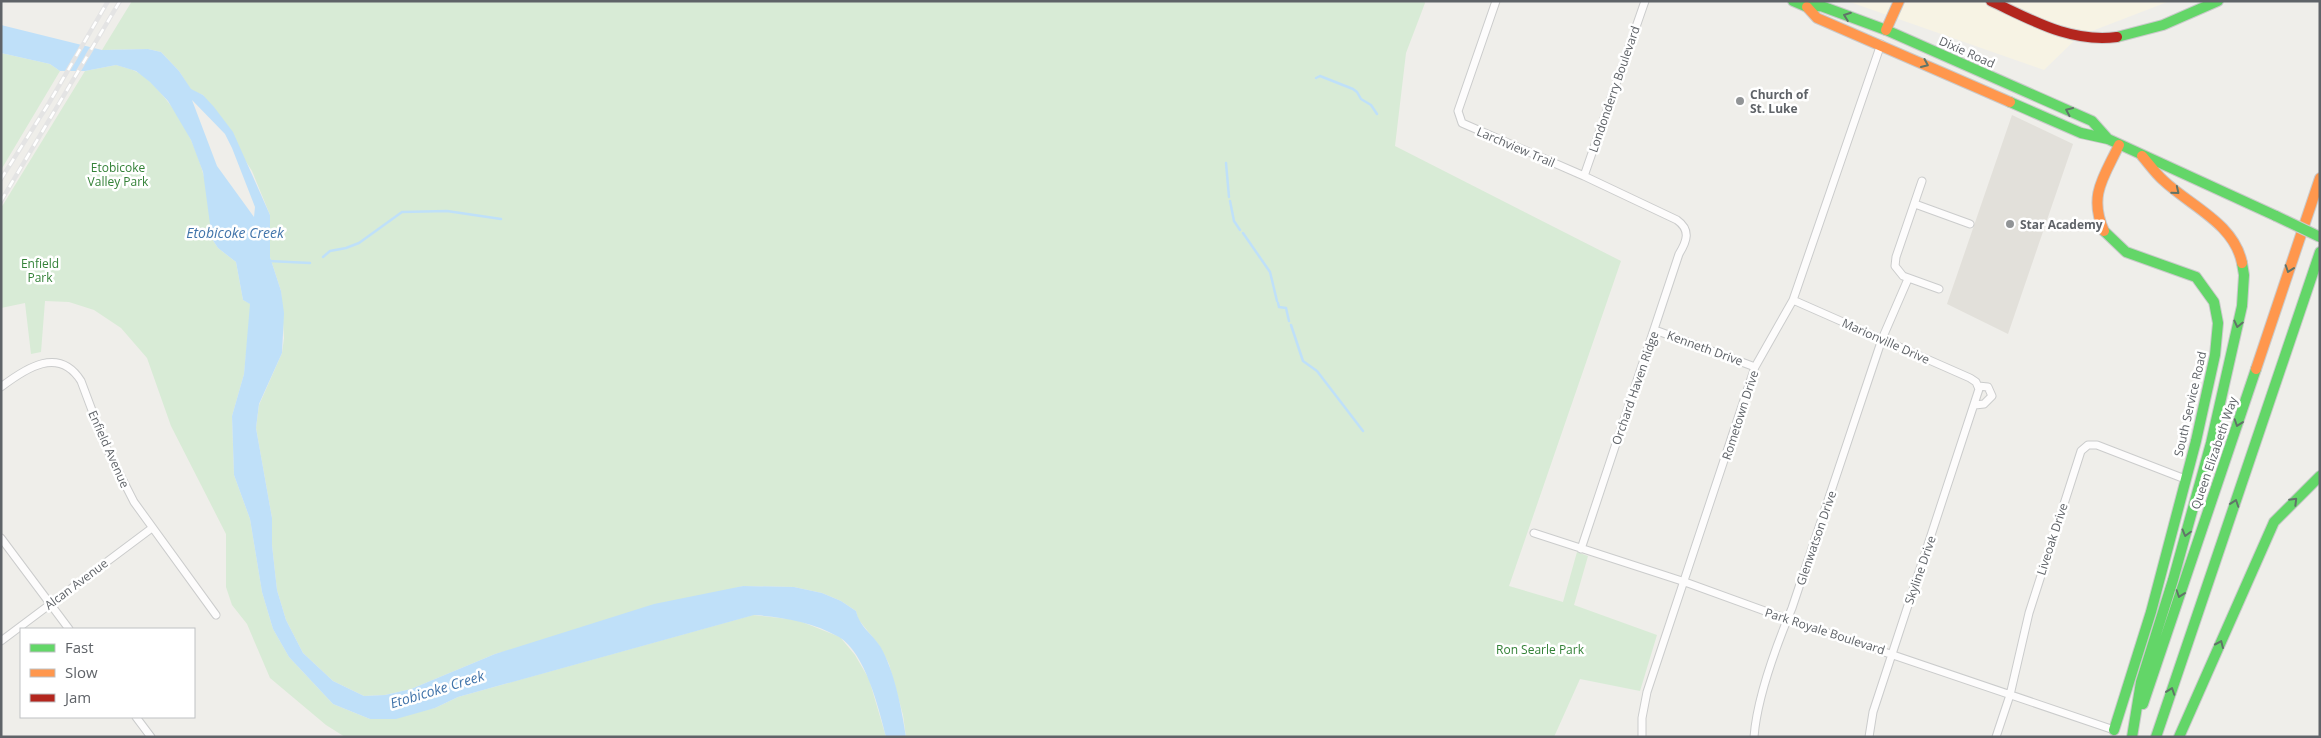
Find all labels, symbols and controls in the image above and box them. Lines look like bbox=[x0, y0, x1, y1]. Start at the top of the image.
one-way arrow bbox=[1843, 12, 1852, 22]
street label: Londonderry Boulevard bbox=[1584, 23, 1644, 155]
street label: Dixie Road bbox=[1936, 32, 1998, 72]
one-way arrow bbox=[1920, 58, 1929, 69]
place label: Church of St. Luke bbox=[1750, 86, 1809, 117]
marker: Church of St. Luke bbox=[1734, 95, 1746, 107]
one-way arrow bbox=[2066, 108, 2075, 118]
street label: Larchview Trail bbox=[1474, 123, 1558, 171]
park label: Etobicoke Valley Park bbox=[88, 159, 149, 190]
one-way arrow bbox=[2171, 185, 2180, 194]
place label: Star Academy bbox=[2020, 216, 2103, 233]
marker: Star Academy bbox=[2004, 218, 2016, 230]
water label: Etobicoke Creek bbox=[186, 223, 285, 242]
park label: Enfield Park bbox=[21, 255, 59, 286]
one-way arrow bbox=[2285, 264, 2295, 273]
street label: Marionville Drive bbox=[1839, 314, 1933, 368]
one-way arrow bbox=[2233, 320, 2244, 329]
street label: Kenneth Drive bbox=[1665, 326, 1746, 370]
street label: Orchard Haven Ridge bbox=[1608, 329, 1663, 447]
street label: South Service Road bbox=[2170, 350, 2210, 458]
street label: Rometown Drive bbox=[1718, 368, 1763, 462]
street label: Queen Elizabeth Way bbox=[2187, 393, 2242, 512]
street label: Enfield Avenue bbox=[84, 408, 134, 491]
one-way arrow bbox=[2233, 418, 2243, 427]
street label: Glenwatson Drive bbox=[1792, 488, 1840, 588]
one-way arrow bbox=[2289, 498, 2298, 507]
one-way arrow bbox=[2229, 500, 2239, 508]
street label: Liveoak Drive bbox=[2032, 501, 2072, 577]
one-way arrow bbox=[2181, 528, 2191, 537]
street label: Skyline Drive bbox=[1900, 533, 1940, 607]
street label: Alcan Avenue bbox=[41, 554, 111, 613]
one-way arrow bbox=[2176, 589, 2186, 597]
street label: Park Royale Boulevard bbox=[1763, 604, 1887, 658]
legend bbox=[20, 628, 195, 718]
text: Fast bbox=[65, 637, 94, 657]
one-way arrow bbox=[2214, 640, 2225, 649]
park label: Ron Searle Park bbox=[1496, 641, 1585, 658]
text: Slow bbox=[65, 662, 98, 682]
water label: Etobicoke Creek bbox=[388, 665, 488, 712]
text: Jam bbox=[63, 687, 91, 707]
one-way arrow bbox=[2166, 687, 2176, 695]

